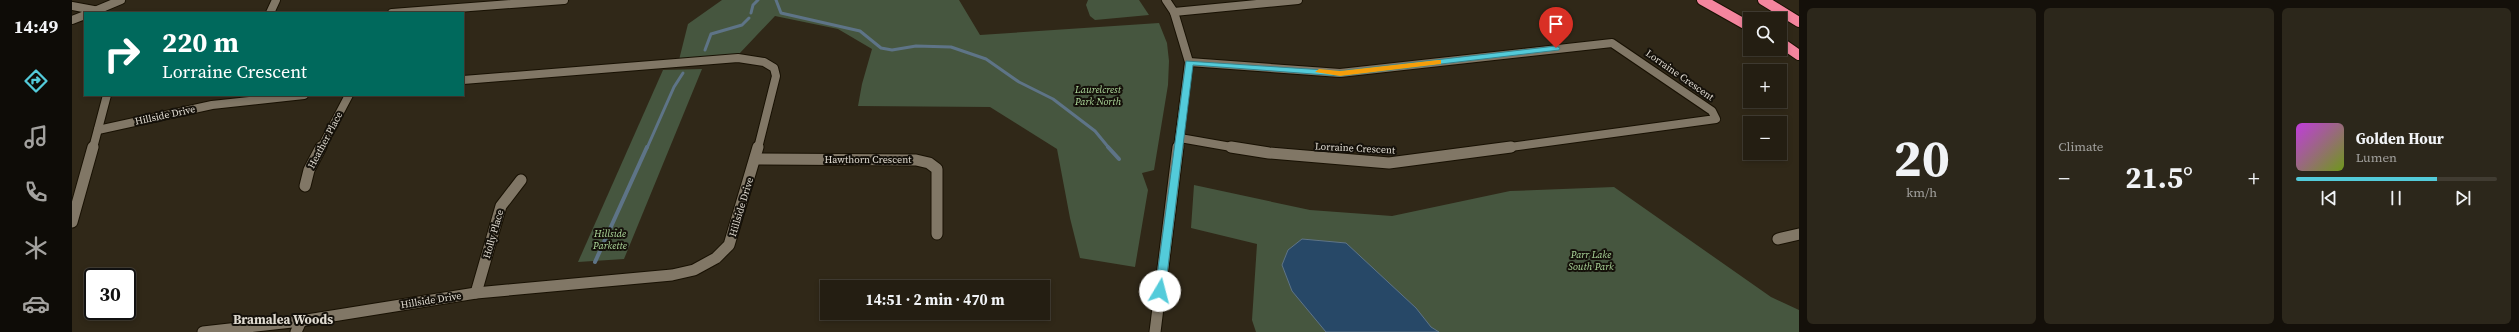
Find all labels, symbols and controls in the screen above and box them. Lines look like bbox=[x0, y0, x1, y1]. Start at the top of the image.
pin bbox=[1539, 7.0, 1573, 48]
map controls bbox=[1743, 12, 1787, 160]
button: search bbox=[1743, 12, 1787, 56]
icon: arrive bbox=[1545, 13, 1567, 35]
text: 14:49 bbox=[14, 14, 58, 39]
text: 220 m bbox=[162, 23, 239, 61]
icon: right bbox=[96, 28, 148, 80]
street label: Lorraine Crescent bbox=[1643, 47, 1717, 104]
text: Lorraine Crescent bbox=[162, 59, 307, 84]
button: + bbox=[1743, 64, 1787, 108]
icon: directions bbox=[22, 67, 50, 95]
park label: Laurelcrest Park North bbox=[1074, 83, 1122, 108]
street label: Hillside Drive bbox=[134, 102, 196, 128]
street label: Heather Place bbox=[305, 109, 345, 171]
button: − bbox=[1743, 116, 1787, 160]
text: 20 bbox=[1893, 122, 1950, 193]
icon: music bbox=[22, 123, 50, 151]
text: Golden Hour bbox=[2356, 128, 2444, 149]
text: Climate bbox=[2058, 138, 2103, 155]
street label: Lorraine Crescent bbox=[1314, 139, 1396, 157]
text: Lumen bbox=[2356, 149, 2397, 166]
street label: Hawthorn Crescent bbox=[825, 153, 912, 166]
text: 21.5° bbox=[2125, 157, 2193, 198]
text: − bbox=[2058, 163, 2070, 193]
text: + bbox=[2248, 163, 2260, 193]
street label: Hillside Drive bbox=[726, 176, 756, 238]
icon: phone bbox=[22, 178, 50, 206]
text: km/h bbox=[1906, 184, 1937, 201]
icon: previous bbox=[2318, 187, 2340, 209]
icon: pause bbox=[2385, 187, 2407, 209]
icon: next bbox=[2452, 187, 2474, 209]
street label: Holly Place bbox=[480, 208, 506, 260]
park label: Hillside Parkette bbox=[592, 227, 627, 252]
icon: climate bbox=[22, 234, 50, 262]
park label: Parr Lake South Park bbox=[1568, 248, 1614, 273]
speed limit sign: 30 bbox=[84, 268, 136, 320]
position arrow bbox=[1139, 270, 1181, 312]
street label: Hillside Drive bbox=[400, 289, 462, 311]
text: 14:51 · 2 min · 470 m bbox=[866, 289, 1005, 310]
icon: car bbox=[22, 290, 50, 318]
district label: Bramalea Woods bbox=[233, 311, 333, 328]

